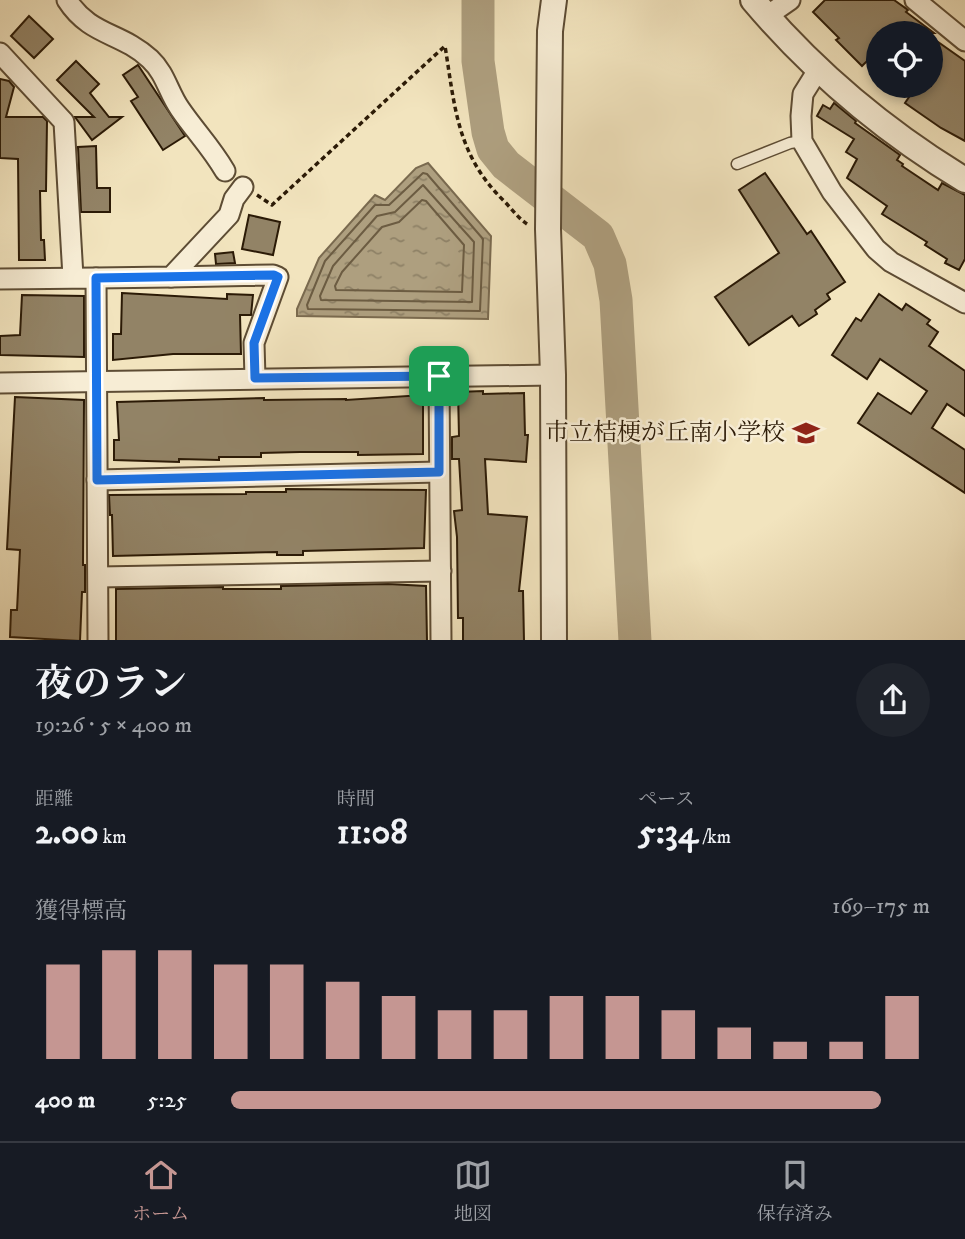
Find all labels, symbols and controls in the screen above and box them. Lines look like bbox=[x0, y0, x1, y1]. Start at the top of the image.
map controls bbox=[866, 21, 943, 98]
button: locate bbox=[866, 21, 943, 98]
pin bbox=[409, 346, 469, 406]
icon: arrive bbox=[420, 357, 458, 395]
place label: 市立桔梗が丘南小学校 bbox=[545, 418, 785, 448]
school or university icon: 市立桔梗が丘南小学校 bbox=[791, 418, 821, 448]
text: 夜のラン bbox=[35, 661, 187, 709]
button: share bbox=[856, 663, 930, 737]
text: 19:26 · 5 × 400 m bbox=[35, 711, 192, 740]
text: 距離 bbox=[35, 788, 73, 811]
text: 時間 bbox=[337, 788, 375, 811]
text: ペース bbox=[638, 788, 694, 811]
text: 2.00 bbox=[35, 811, 99, 855]
text: 11:08 bbox=[337, 811, 408, 855]
text: 5:34 bbox=[638, 811, 698, 855]
text: km bbox=[99, 826, 126, 849]
text: /km bbox=[698, 826, 731, 849]
text: 169–175 m bbox=[832, 892, 930, 921]
text: 獲得標高 bbox=[35, 897, 127, 926]
text: 400 m bbox=[35, 1086, 95, 1115]
text: 5:25 bbox=[147, 1086, 187, 1115]
tab: ホーム bbox=[132, 1156, 189, 1226]
tab: 地図 bbox=[454, 1156, 492, 1226]
tab: 保存済み bbox=[757, 1156, 833, 1226]

